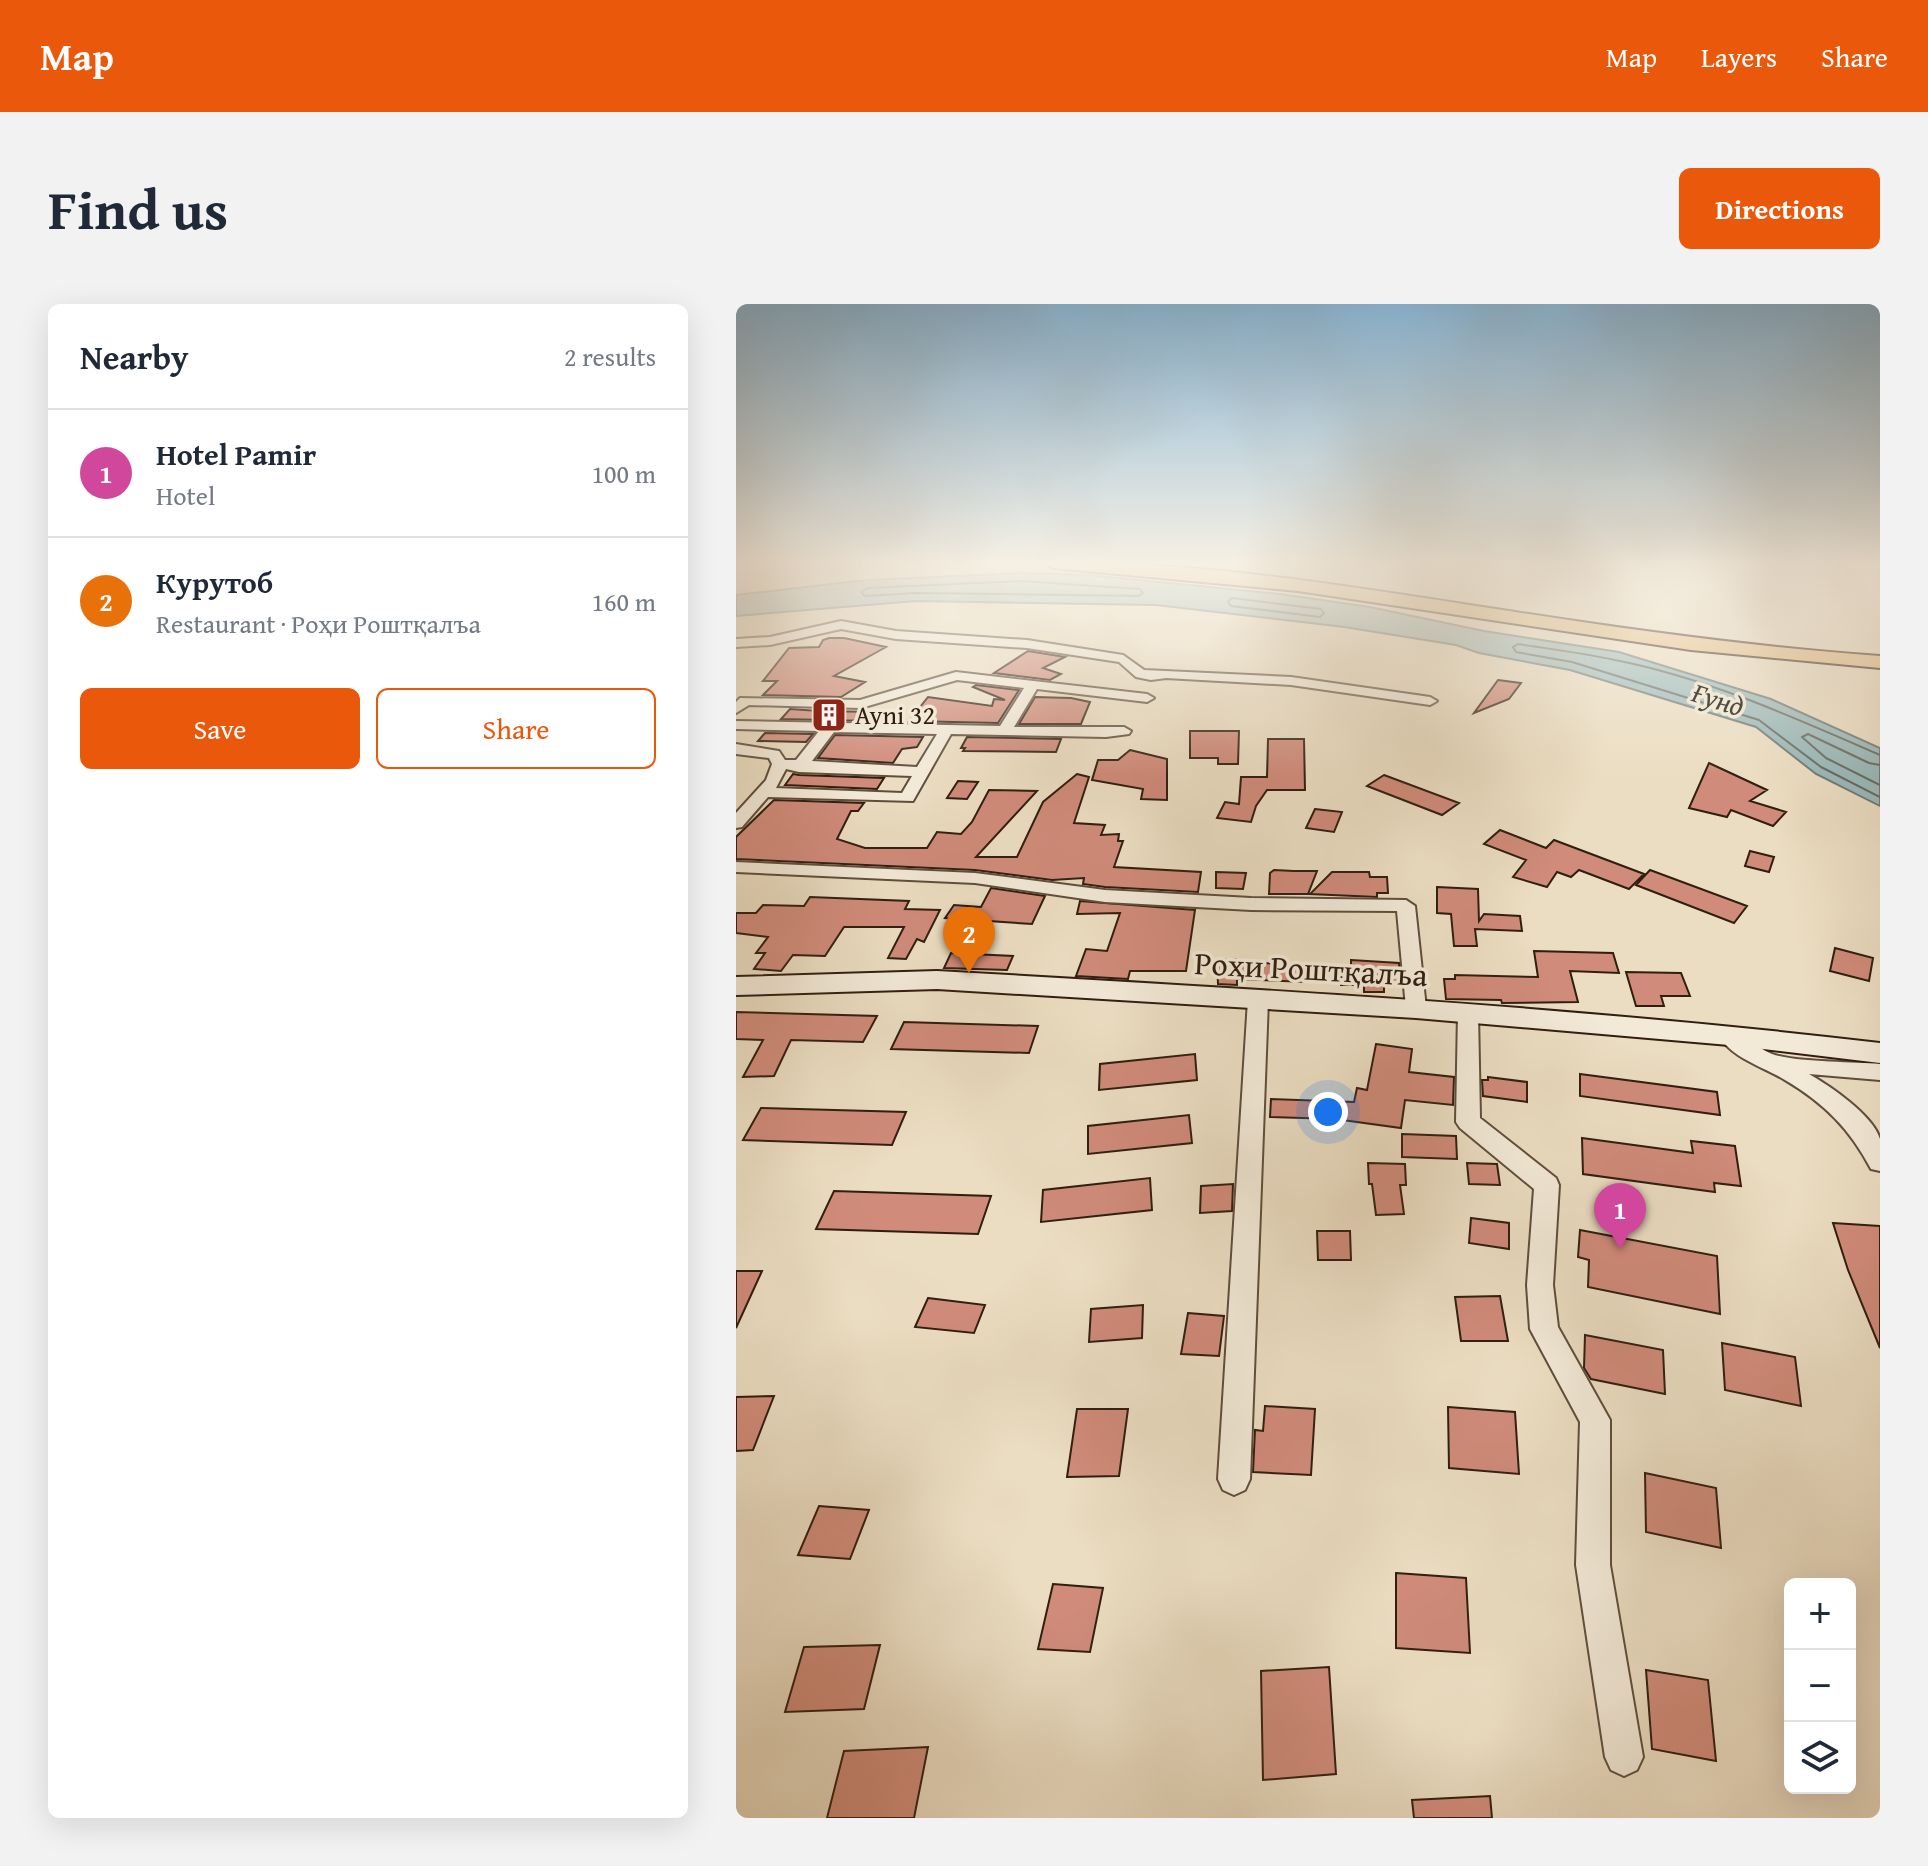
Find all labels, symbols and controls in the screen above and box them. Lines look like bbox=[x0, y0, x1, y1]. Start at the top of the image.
text: Map bbox=[40, 28, 114, 84]
text: Map bbox=[1606, 36, 1657, 77]
text: Layers bbox=[1701, 36, 1777, 77]
text: Share bbox=[1821, 36, 1888, 77]
text: Find us bbox=[48, 167, 228, 250]
button: Directions bbox=[1679, 168, 1880, 249]
text: Nearby bbox=[80, 332, 189, 381]
text: 2 results bbox=[564, 337, 656, 376]
text: Hotel Pamir bbox=[156, 432, 316, 476]
text: 1 bbox=[99, 454, 113, 493]
text: 100 m bbox=[591, 454, 656, 493]
text: Hotel bbox=[156, 476, 215, 515]
text: Курутоб bbox=[156, 560, 273, 604]
text: 2 bbox=[99, 582, 113, 621]
text: 160 m bbox=[591, 582, 656, 621]
text: Restaurant · Роҳи Роштқалъа bbox=[156, 604, 481, 643]
water label: Ғунд bbox=[1686, 671, 1749, 726]
button: Save bbox=[80, 688, 360, 769]
button: Share bbox=[376, 688, 656, 769]
place label: Ayni 32 bbox=[855, 695, 935, 734]
building icon: Ayni 32 bbox=[810, 696, 848, 734]
pin: 2 bbox=[943, 907, 995, 973]
street label: Роҳи Роштқалъа bbox=[1193, 939, 1430, 998]
your location bbox=[1308, 1092, 1348, 1132]
pin: 1 bbox=[1594, 1183, 1646, 1249]
map controls bbox=[1784, 1578, 1856, 1794]
button: + bbox=[1784, 1578, 1856, 1650]
button: − bbox=[1784, 1650, 1856, 1722]
button: layers bbox=[1784, 1722, 1856, 1794]

